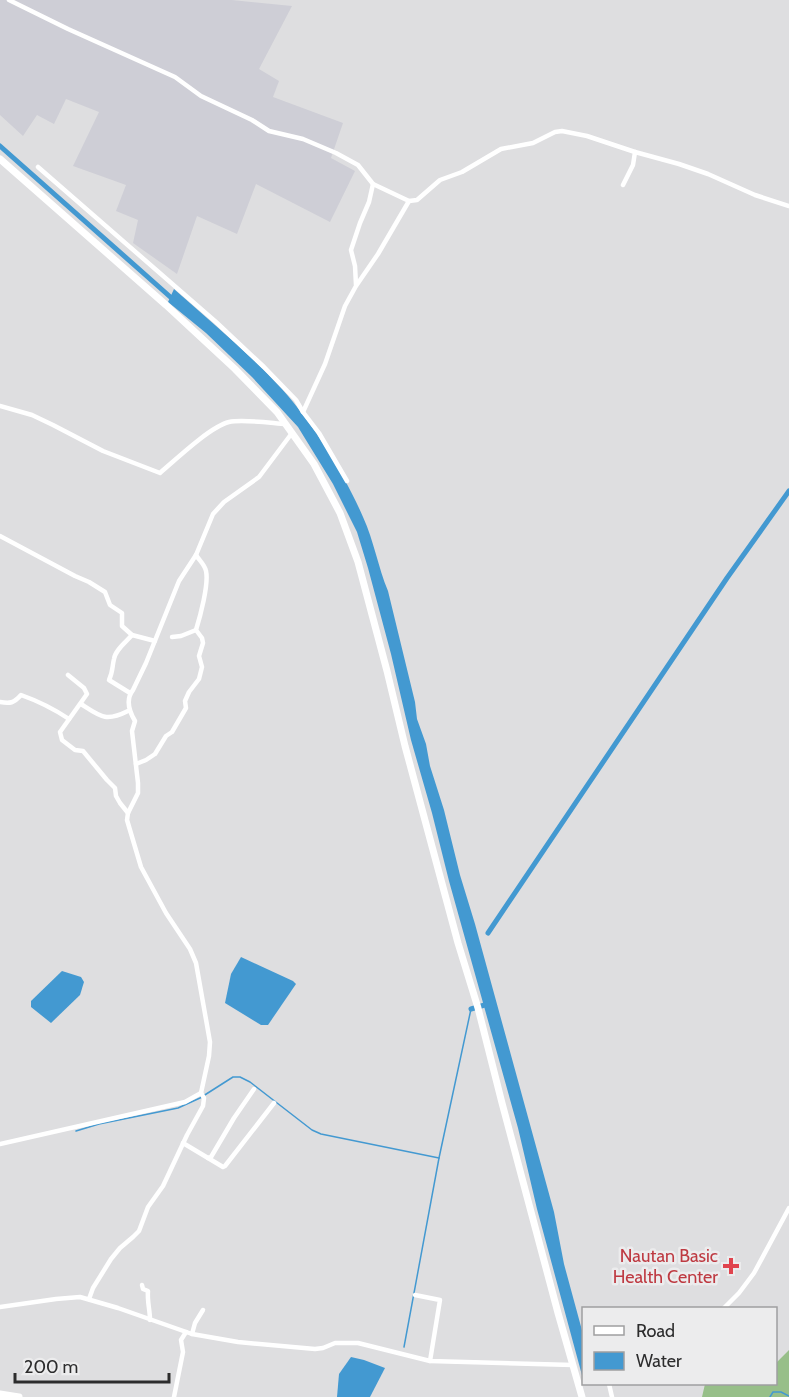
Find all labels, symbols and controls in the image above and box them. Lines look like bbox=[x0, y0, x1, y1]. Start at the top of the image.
place label: Nautan Basic Health Center bbox=[613, 1245, 718, 1288]
marker: Nautan Basic Health Center bbox=[722, 1257, 740, 1275]
legend bbox=[582, 1307, 777, 1385]
text: Road bbox=[636, 1320, 675, 1342]
scale bar bbox=[15, 1346, 170, 1384]
text: Water bbox=[636, 1350, 682, 1372]
text: 200 m bbox=[24, 1356, 78, 1378]

